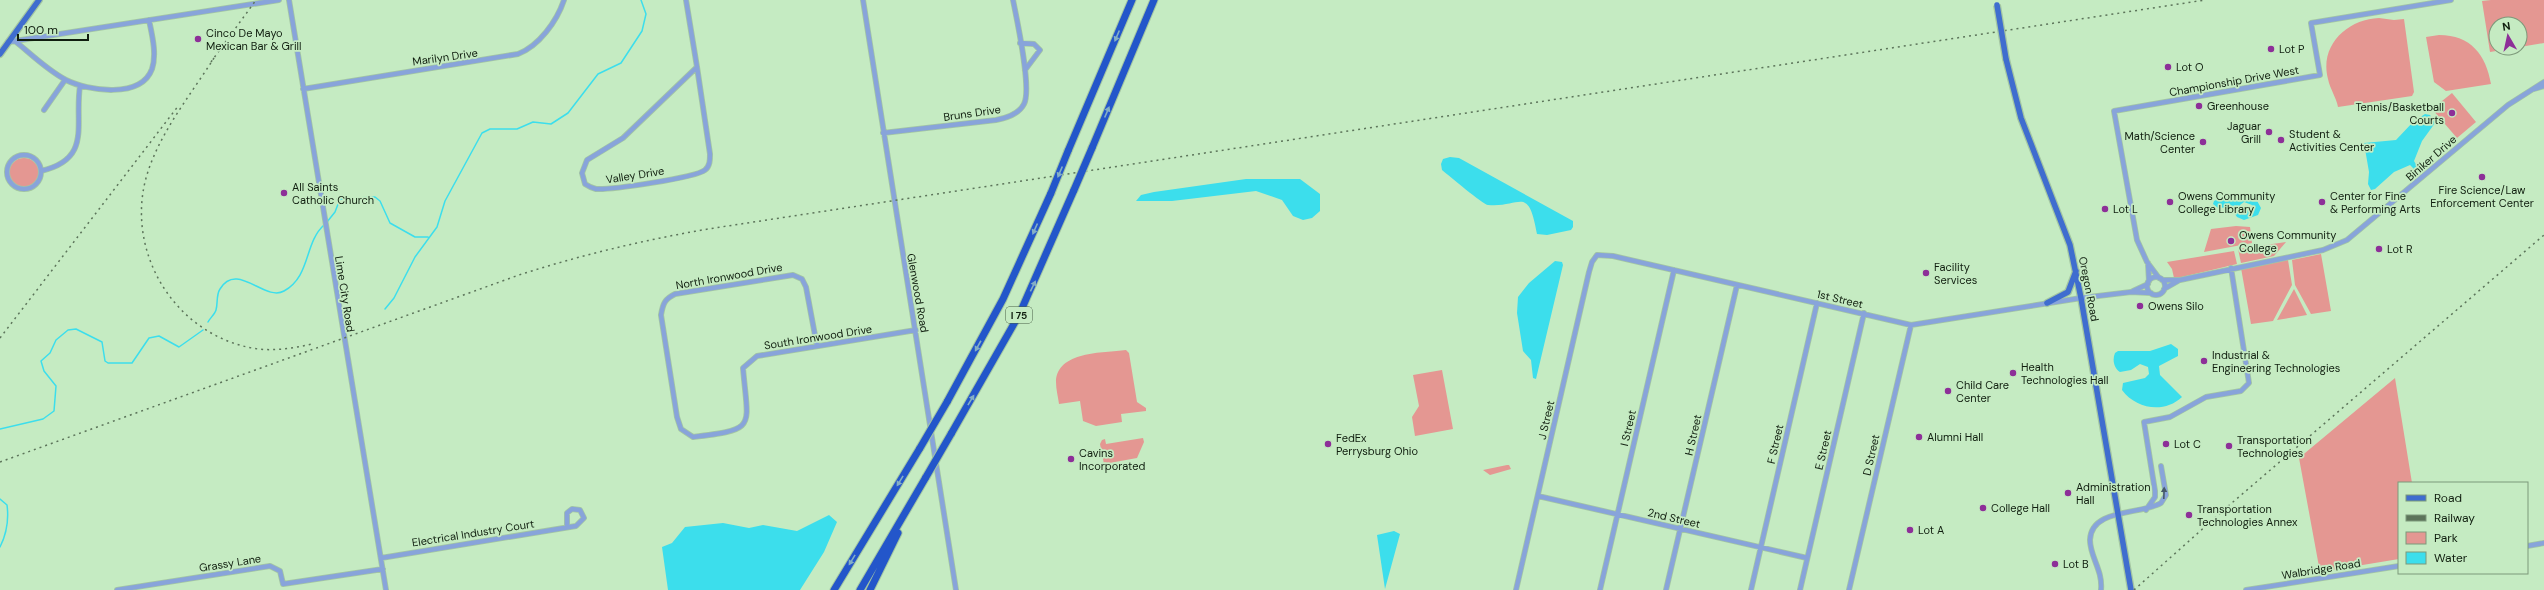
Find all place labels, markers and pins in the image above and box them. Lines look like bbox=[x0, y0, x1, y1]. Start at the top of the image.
place label: Cinco De Mayo Mexican Bar & Grill bbox=[206, 26, 301, 53]
marker: Cinco De Mayo Mexican Bar & Grill bbox=[193, 34, 203, 44]
place label: Lot P bbox=[2279, 42, 2305, 56]
marker: Lot P bbox=[2266, 44, 2276, 54]
place label: Lot O bbox=[2176, 60, 2204, 74]
marker: Lot O bbox=[2163, 62, 2173, 72]
place label: Greenhouse bbox=[2207, 99, 2269, 113]
place label: Tennis/Basketball Courts bbox=[2355, 100, 2444, 127]
marker: Greenhouse bbox=[2194, 101, 2204, 111]
marker: Tennis/Basketball Courts bbox=[2447, 108, 2457, 118]
place label: Jaguar Grill bbox=[2227, 119, 2261, 146]
marker: Jaguar Grill bbox=[2264, 127, 2274, 137]
place label: Student & Activities Center bbox=[2289, 127, 2374, 154]
place label: Math/Science Center bbox=[2125, 129, 2195, 156]
marker: Student & Activities Center bbox=[2276, 135, 2286, 145]
marker: Math/Science Center bbox=[2198, 137, 2208, 147]
marker: Fire Science/Law Enforcement Center bbox=[2477, 172, 2487, 182]
place label: All Saints Catholic Church bbox=[292, 180, 374, 207]
place label: Fire Science/Law Enforcement Center bbox=[2430, 183, 2534, 210]
marker: All Saints Catholic Church bbox=[279, 188, 289, 198]
place label: Owens Community College Library bbox=[2178, 189, 2275, 216]
place label: Center for Fine & Performing Arts bbox=[2330, 189, 2421, 216]
marker: Owens Community College Library bbox=[2165, 197, 2175, 207]
marker: Center for Fine & Performing Arts bbox=[2317, 197, 2327, 207]
place label: Lot L bbox=[2113, 202, 2138, 216]
marker: Lot L bbox=[2100, 204, 2110, 214]
place label: Owens Community College bbox=[2239, 228, 2336, 255]
marker: Owens Community College bbox=[2226, 236, 2236, 246]
place label: Lot R bbox=[2387, 242, 2413, 256]
marker: Lot R bbox=[2374, 244, 2384, 254]
place label: Facility Services bbox=[1934, 260, 1977, 287]
marker: Facility Services bbox=[1921, 268, 1931, 278]
place label: Owens Silo bbox=[2148, 299, 2204, 313]
marker: Owens Silo bbox=[2135, 301, 2145, 311]
place label: Industrial & Engineering Technologies bbox=[2212, 348, 2340, 375]
marker: Industrial & Engineering Technologies bbox=[2199, 356, 2209, 366]
place label: Health Technologies Hall bbox=[2021, 360, 2108, 387]
marker: Health Technologies Hall bbox=[2008, 368, 2018, 378]
place label: Child Care Center bbox=[1956, 378, 2009, 405]
marker: Child Care Center bbox=[1943, 386, 1953, 396]
place label: Alumni Hall bbox=[1927, 430, 1983, 444]
place label: FedEx Perrysburg Ohio bbox=[1336, 431, 1418, 458]
marker: Alumni Hall bbox=[1914, 432, 1924, 442]
place label: Transportation Technologies bbox=[2237, 433, 2312, 460]
place label: Lot C bbox=[2174, 437, 2201, 451]
marker: FedEx Perrysburg Ohio bbox=[1323, 439, 1333, 449]
marker: Lot C bbox=[2161, 439, 2171, 449]
marker: Transportation Technologies bbox=[2224, 441, 2234, 451]
place label: Cavins Incorporated bbox=[1079, 446, 1145, 473]
marker: Cavins Incorporated bbox=[1066, 454, 1076, 464]
place label: Administration Hall bbox=[2076, 480, 2151, 507]
marker: Administration Hall bbox=[2063, 488, 2073, 498]
place label: College Hall bbox=[1991, 501, 2050, 515]
place label: Transportation Technologies Annex bbox=[2197, 502, 2298, 529]
marker: College Hall bbox=[1978, 503, 1988, 513]
marker: Transportation Technologies Annex bbox=[2184, 510, 2194, 520]
place label: Lot A bbox=[1918, 523, 1944, 537]
marker: Lot A bbox=[1905, 525, 1915, 535]
place label: Lot B bbox=[2063, 557, 2089, 571]
marker: Lot B bbox=[2050, 559, 2060, 569]

